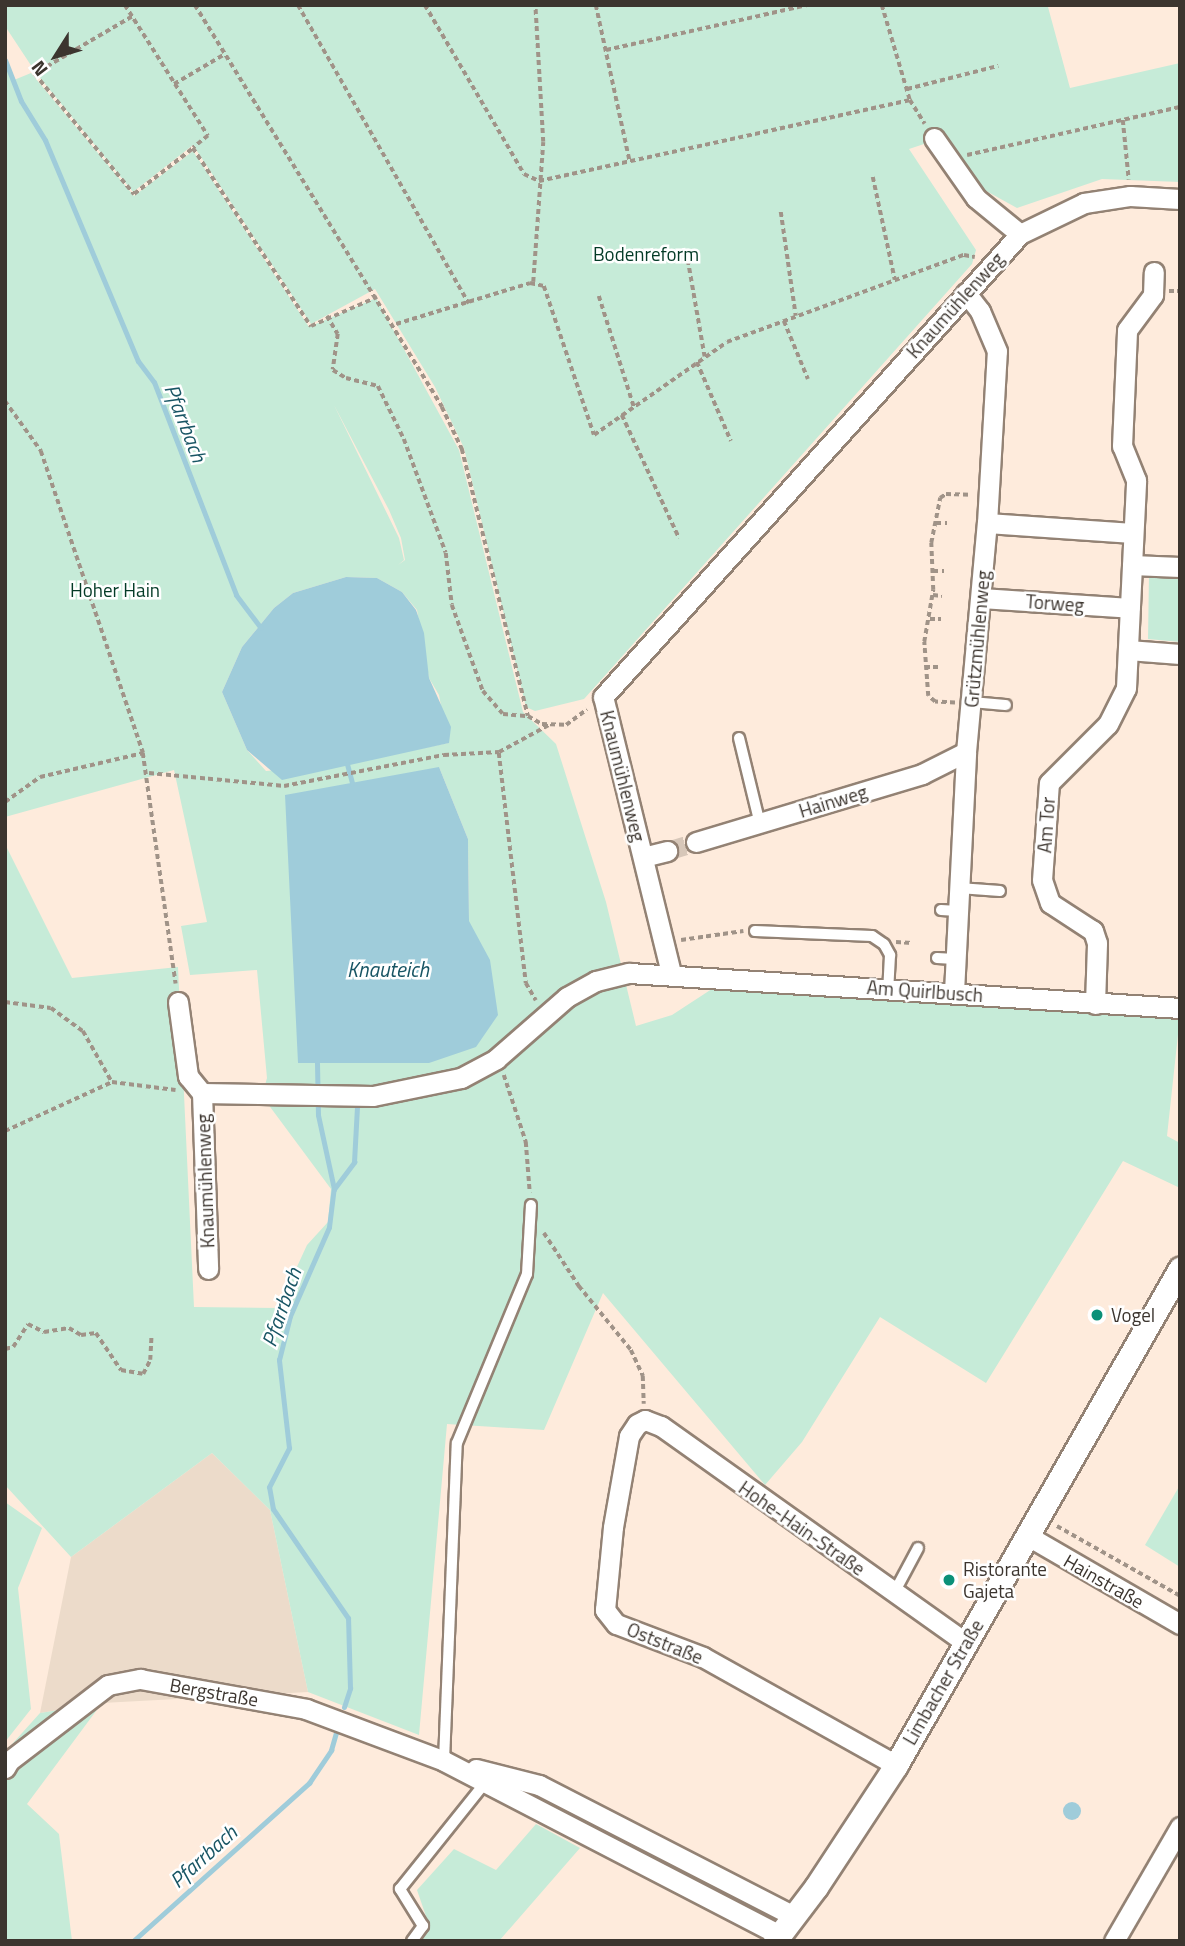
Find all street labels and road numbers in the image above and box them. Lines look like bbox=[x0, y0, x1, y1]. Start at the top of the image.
street label: Knaumühlenweg bbox=[902, 247, 1008, 363]
street label: Grützmühlenweg bbox=[960, 569, 994, 709]
street label: Torweg bbox=[1025, 590, 1085, 616]
street label: Knaumühlenweg bbox=[596, 708, 650, 844]
street label: Hainweg bbox=[796, 780, 870, 822]
street label: Am Tor bbox=[1033, 796, 1059, 854]
street label: Am Quirlbusch bbox=[866, 976, 984, 1006]
street label: Knaumühlenweg bbox=[191, 1113, 219, 1249]
street label: Hohe-Hain-Straße bbox=[735, 1476, 869, 1580]
street label: Hainstraße bbox=[1060, 1549, 1148, 1613]
street label: Limbacher Straße bbox=[898, 1615, 988, 1749]
street label: Oststraße bbox=[624, 1617, 706, 1669]
street label: Bergstraße bbox=[168, 1673, 260, 1711]

